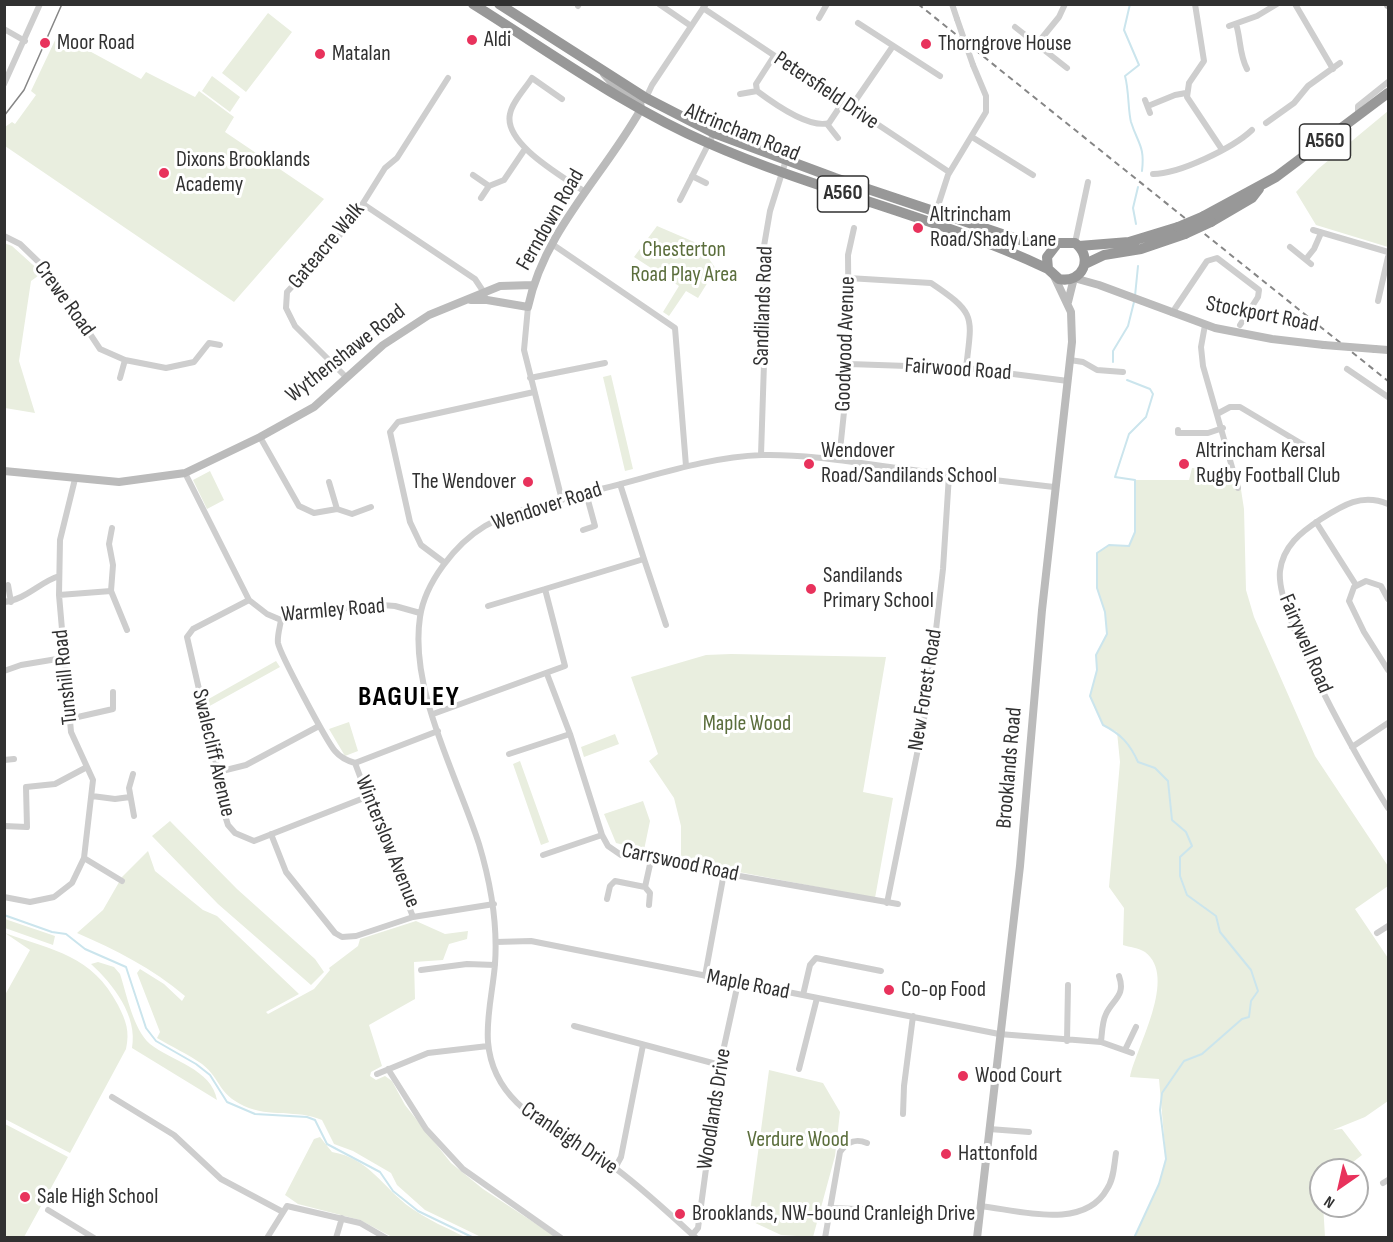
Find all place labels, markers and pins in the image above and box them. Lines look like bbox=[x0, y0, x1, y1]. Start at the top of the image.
place label: Aldi bbox=[484, 27, 511, 53]
place label: Moor Road bbox=[57, 30, 135, 56]
place label: Thorngrove House bbox=[938, 31, 1072, 57]
marker: Aldi bbox=[465, 33, 479, 47]
marker: Moor Road bbox=[38, 36, 52, 50]
marker: Thorngrove House bbox=[919, 37, 933, 51]
place label: Matalan bbox=[332, 41, 391, 67]
marker: Matalan bbox=[313, 47, 327, 61]
place label: Dixons Brooklands Academy bbox=[176, 147, 310, 198]
marker: Dixons Brooklands Academy bbox=[157, 166, 171, 180]
place label: Altrincham Road/Shady Lane bbox=[930, 202, 1056, 254]
marker: Altrincham Road/Shady Lane bbox=[911, 221, 925, 235]
place label: Wendover Road/Sandilands School bbox=[821, 438, 997, 490]
place label: Altrincham Kersal Rugby Football Club bbox=[1196, 438, 1340, 490]
marker: Wendover Road/Sandilands School bbox=[802, 457, 816, 471]
marker: Altrincham Kersal Rugby Football Club bbox=[1177, 457, 1191, 471]
place label: The Wendover bbox=[412, 469, 516, 495]
marker: The Wendover bbox=[521, 475, 535, 489]
place label: Sandilands Primary School bbox=[823, 563, 934, 614]
marker: Sandilands Primary School bbox=[804, 582, 818, 596]
place label: Co-op Food bbox=[901, 977, 986, 1003]
marker: Co-op Food bbox=[882, 983, 896, 997]
place label: Wood Court bbox=[975, 1063, 1062, 1089]
marker: Wood Court bbox=[956, 1069, 970, 1083]
place label: Hattonfold bbox=[958, 1141, 1038, 1167]
marker: Hattonfold bbox=[939, 1147, 953, 1161]
place label: Sale High School bbox=[37, 1184, 158, 1210]
marker: Sale High School bbox=[18, 1190, 32, 1204]
place label: Brooklands, NW-bound Cranleigh Drive bbox=[692, 1201, 975, 1227]
marker: Brooklands, NW-bound Cranleigh Drive bbox=[673, 1207, 687, 1221]

